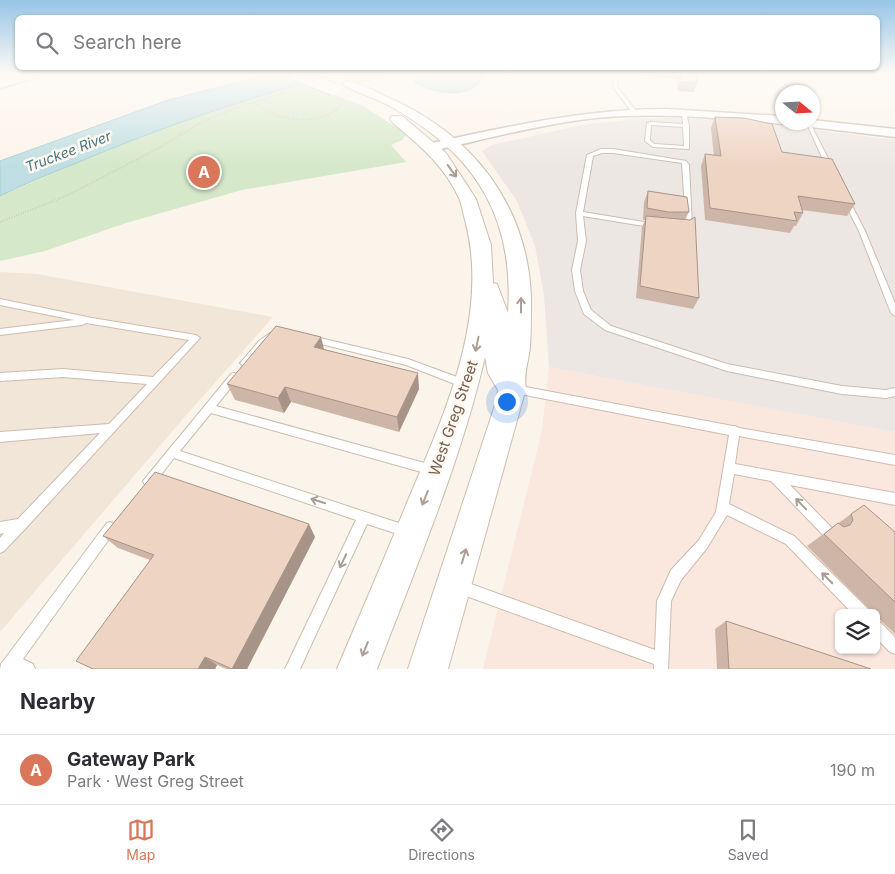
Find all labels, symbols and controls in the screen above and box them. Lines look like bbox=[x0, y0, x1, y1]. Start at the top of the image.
search box bbox=[15, 15, 880, 70]
icon: search bbox=[33, 29, 61, 57]
text: Search here bbox=[73, 31, 182, 54]
north arrow bbox=[775, 85, 820, 130]
water label: Truckee River bbox=[23, 127, 114, 175]
pin: A bbox=[188, 153, 220, 191]
one-way arrow bbox=[447, 164, 457, 178]
one-way arrow bbox=[516, 297, 526, 314]
one-way arrow bbox=[472, 336, 481, 352]
street label: West Greg Street bbox=[424, 358, 482, 478]
your location bbox=[494, 389, 520, 415]
one-way arrow bbox=[420, 490, 429, 505]
one-way arrow bbox=[310, 496, 326, 506]
one-way arrow bbox=[795, 498, 807, 510]
one-way arrow bbox=[459, 548, 469, 564]
one-way arrow bbox=[338, 553, 348, 568]
one-way arrow bbox=[821, 572, 833, 584]
map controls bbox=[835, 609, 880, 654]
button: layers bbox=[835, 609, 880, 654]
one-way arrow bbox=[360, 641, 369, 656]
text: Nearby bbox=[20, 689, 95, 714]
text: Gateway Park bbox=[67, 748, 195, 771]
text: A bbox=[30, 760, 42, 780]
text: 190 m bbox=[830, 760, 875, 780]
text: Park · West Greg Street bbox=[67, 771, 244, 791]
tab: Map bbox=[126, 816, 155, 863]
tab: Directions bbox=[408, 816, 475, 863]
tab: Saved bbox=[728, 816, 769, 863]

